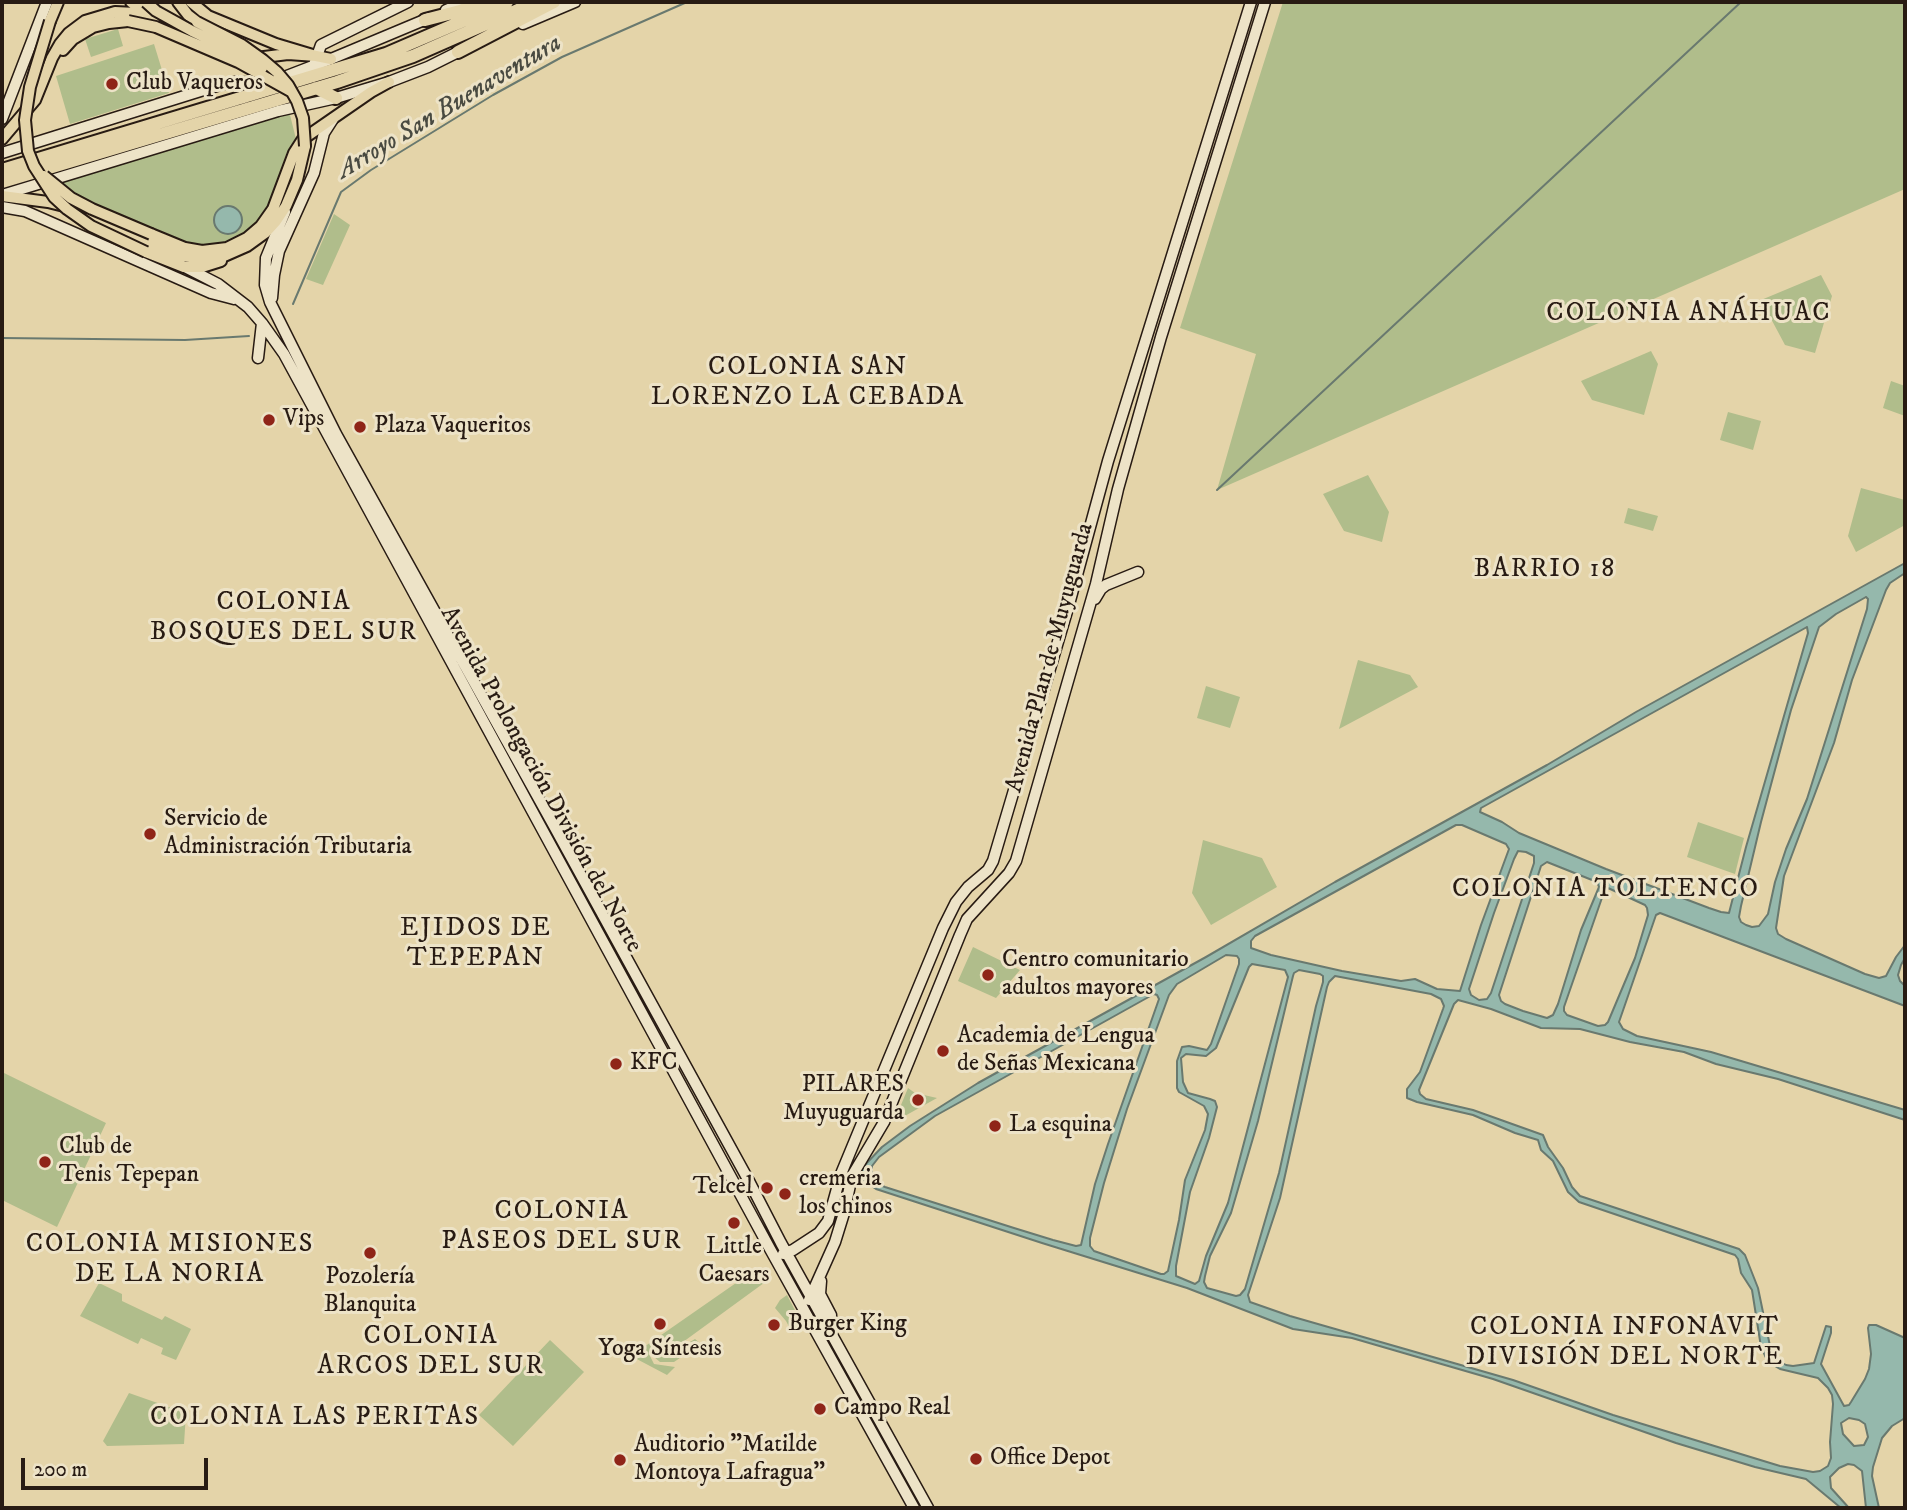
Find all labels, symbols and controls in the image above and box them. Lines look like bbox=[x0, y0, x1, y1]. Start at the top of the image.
water label: Arroyo San Buenaventura bbox=[332, 29, 568, 187]
place label: Club Vaqueros bbox=[126, 70, 263, 98]
marker: Club Vaqueros bbox=[104, 76, 120, 92]
district label: COLONIA ANÁHUAC bbox=[1548, 299, 1830, 331]
district label: COLONIA SAN LORENZO LA CEBADA bbox=[653, 353, 963, 414]
place label: Vips bbox=[283, 406, 324, 434]
marker: Vips bbox=[261, 412, 277, 428]
place label: Plaza Vaqueritos bbox=[374, 413, 531, 441]
marker: Plaza Vaqueritos bbox=[352, 419, 368, 435]
street label: Avenida Plan de Muyuguarda bbox=[1001, 520, 1101, 796]
district label: BARRIO 18 bbox=[1475, 555, 1615, 587]
district label: COLONIA BOSQUES DEL SUR bbox=[152, 588, 416, 650]
street label: Avenida Prolongación División del Norte bbox=[433, 602, 647, 958]
place label: Servicio de Administración Tributaria bbox=[164, 806, 412, 862]
marker: Servicio de Administración Tributaria bbox=[142, 826, 158, 842]
district label: COLONIA TOLTENCO bbox=[1454, 875, 1758, 907]
district label: EJIDOS DE TEPEPAN bbox=[401, 914, 551, 976]
place label: Centro comunitario adultos mayores bbox=[1002, 947, 1189, 1003]
marker: Centro comunitario adultos mayores bbox=[980, 967, 996, 983]
place label: Academia de Lengua de Señas Mexicana bbox=[957, 1023, 1155, 1079]
marker: Academia de Lengua de Señas Mexicana bbox=[935, 1043, 951, 1059]
place label: KFC bbox=[630, 1050, 678, 1078]
marker: KFC bbox=[608, 1056, 624, 1072]
place label: PILARES Muyuguarda bbox=[783, 1072, 904, 1128]
marker: PILARES Muyuguarda bbox=[910, 1092, 926, 1108]
place label: La esquina bbox=[1009, 1112, 1112, 1140]
marker: La esquina bbox=[987, 1118, 1003, 1134]
place label: Club de Tenis Tepepan bbox=[59, 1134, 199, 1190]
marker: Club de Tenis Tepepan bbox=[37, 1154, 53, 1170]
place label: cremeria los chinos bbox=[799, 1166, 892, 1222]
place label: Telcel bbox=[693, 1174, 753, 1202]
marker: Telcel bbox=[759, 1180, 775, 1196]
marker: cremeria los chinos bbox=[777, 1186, 793, 1202]
district label: COLONIA PASEOS DEL SUR bbox=[443, 1197, 681, 1258]
marker: Little Caesars bbox=[726, 1215, 742, 1231]
district label: COLONIA MISIONES DE LA NORIA bbox=[28, 1230, 312, 1292]
place label: Little Caesars bbox=[698, 1234, 770, 1290]
marker: Pozolería Blanquita bbox=[362, 1245, 378, 1261]
place label: Pozolería Blanquita bbox=[324, 1264, 416, 1320]
place label: Burger King bbox=[788, 1311, 907, 1339]
district label: COLONIA INFONAVIT DIVISIÓN DEL NORTE bbox=[1468, 1313, 1782, 1374]
marker: Yoga Síntesis bbox=[652, 1316, 668, 1332]
marker: Burger King bbox=[766, 1317, 782, 1333]
district label: COLONIA ARCOS DEL SUR bbox=[319, 1322, 543, 1384]
place label: Yoga Síntesis bbox=[598, 1336, 722, 1364]
place label: Campo Real bbox=[834, 1395, 950, 1423]
marker: Campo Real bbox=[812, 1401, 828, 1417]
district label: COLONIA LAS PERITAS bbox=[152, 1403, 478, 1435]
place label: Auditorio "Matilde Montoya Lafragua" bbox=[634, 1432, 825, 1488]
scale bar bbox=[24, 1444, 212, 1488]
place label: Office Depot bbox=[990, 1445, 1110, 1473]
marker: Office Depot bbox=[968, 1451, 984, 1467]
marker: Auditorio "Matilde Montoya Lafragua" bbox=[612, 1452, 628, 1468]
text: 200 m bbox=[34, 1457, 87, 1483]

